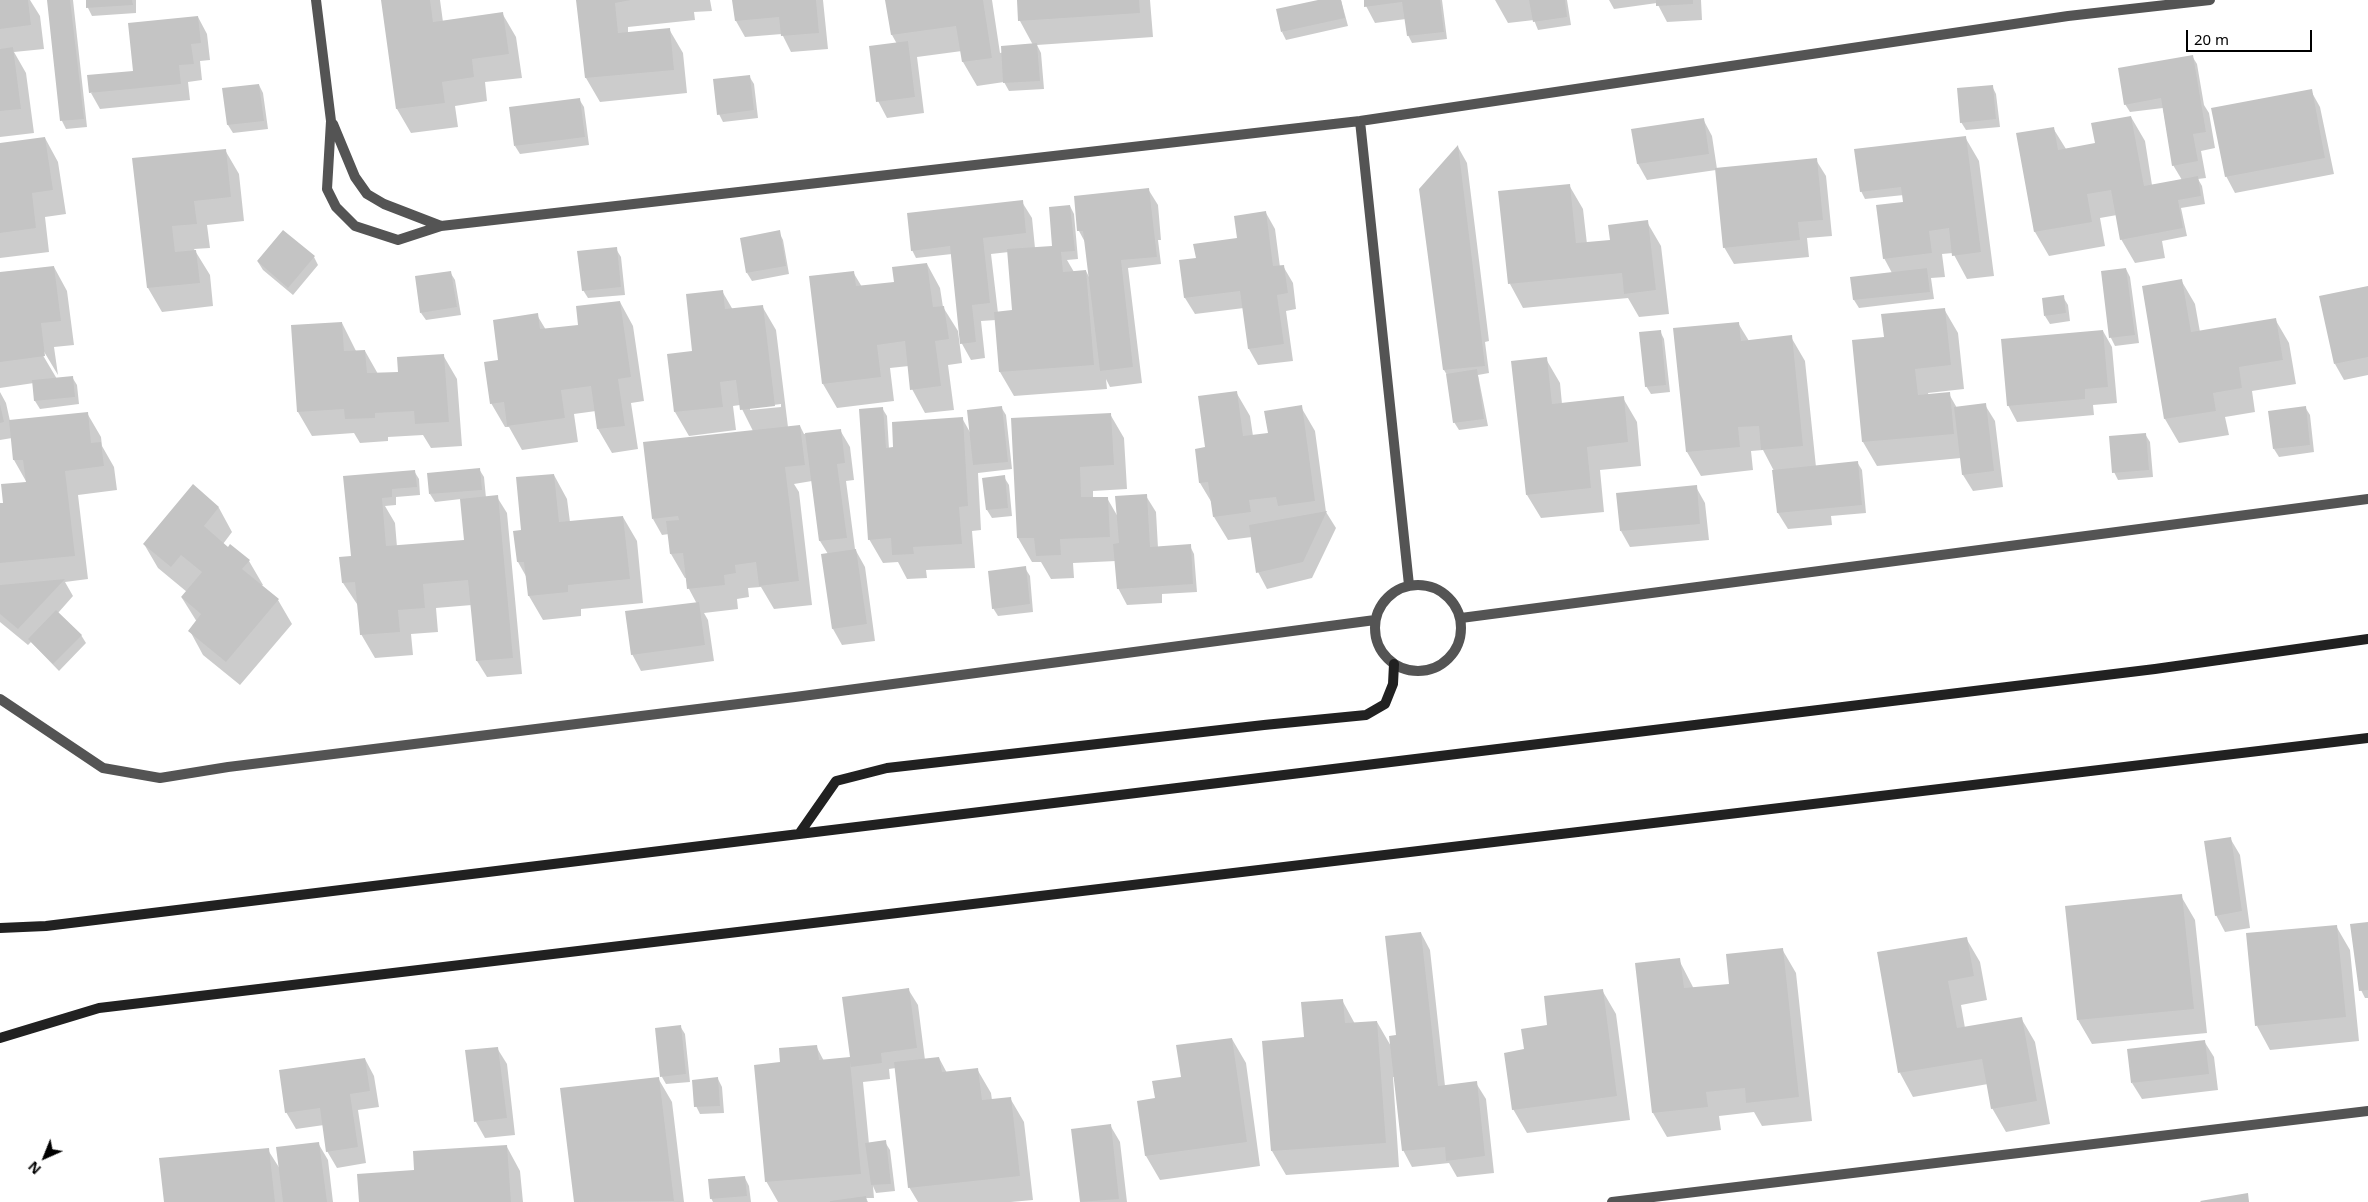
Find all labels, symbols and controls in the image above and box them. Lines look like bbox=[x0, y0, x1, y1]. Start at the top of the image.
scale bar bbox=[2188, 20, 2314, 52]
text: 20 m bbox=[2194, 29, 2229, 49]
north arrow bbox=[20, 1132, 70, 1182]
text: N bbox=[24, 1157, 45, 1179]

